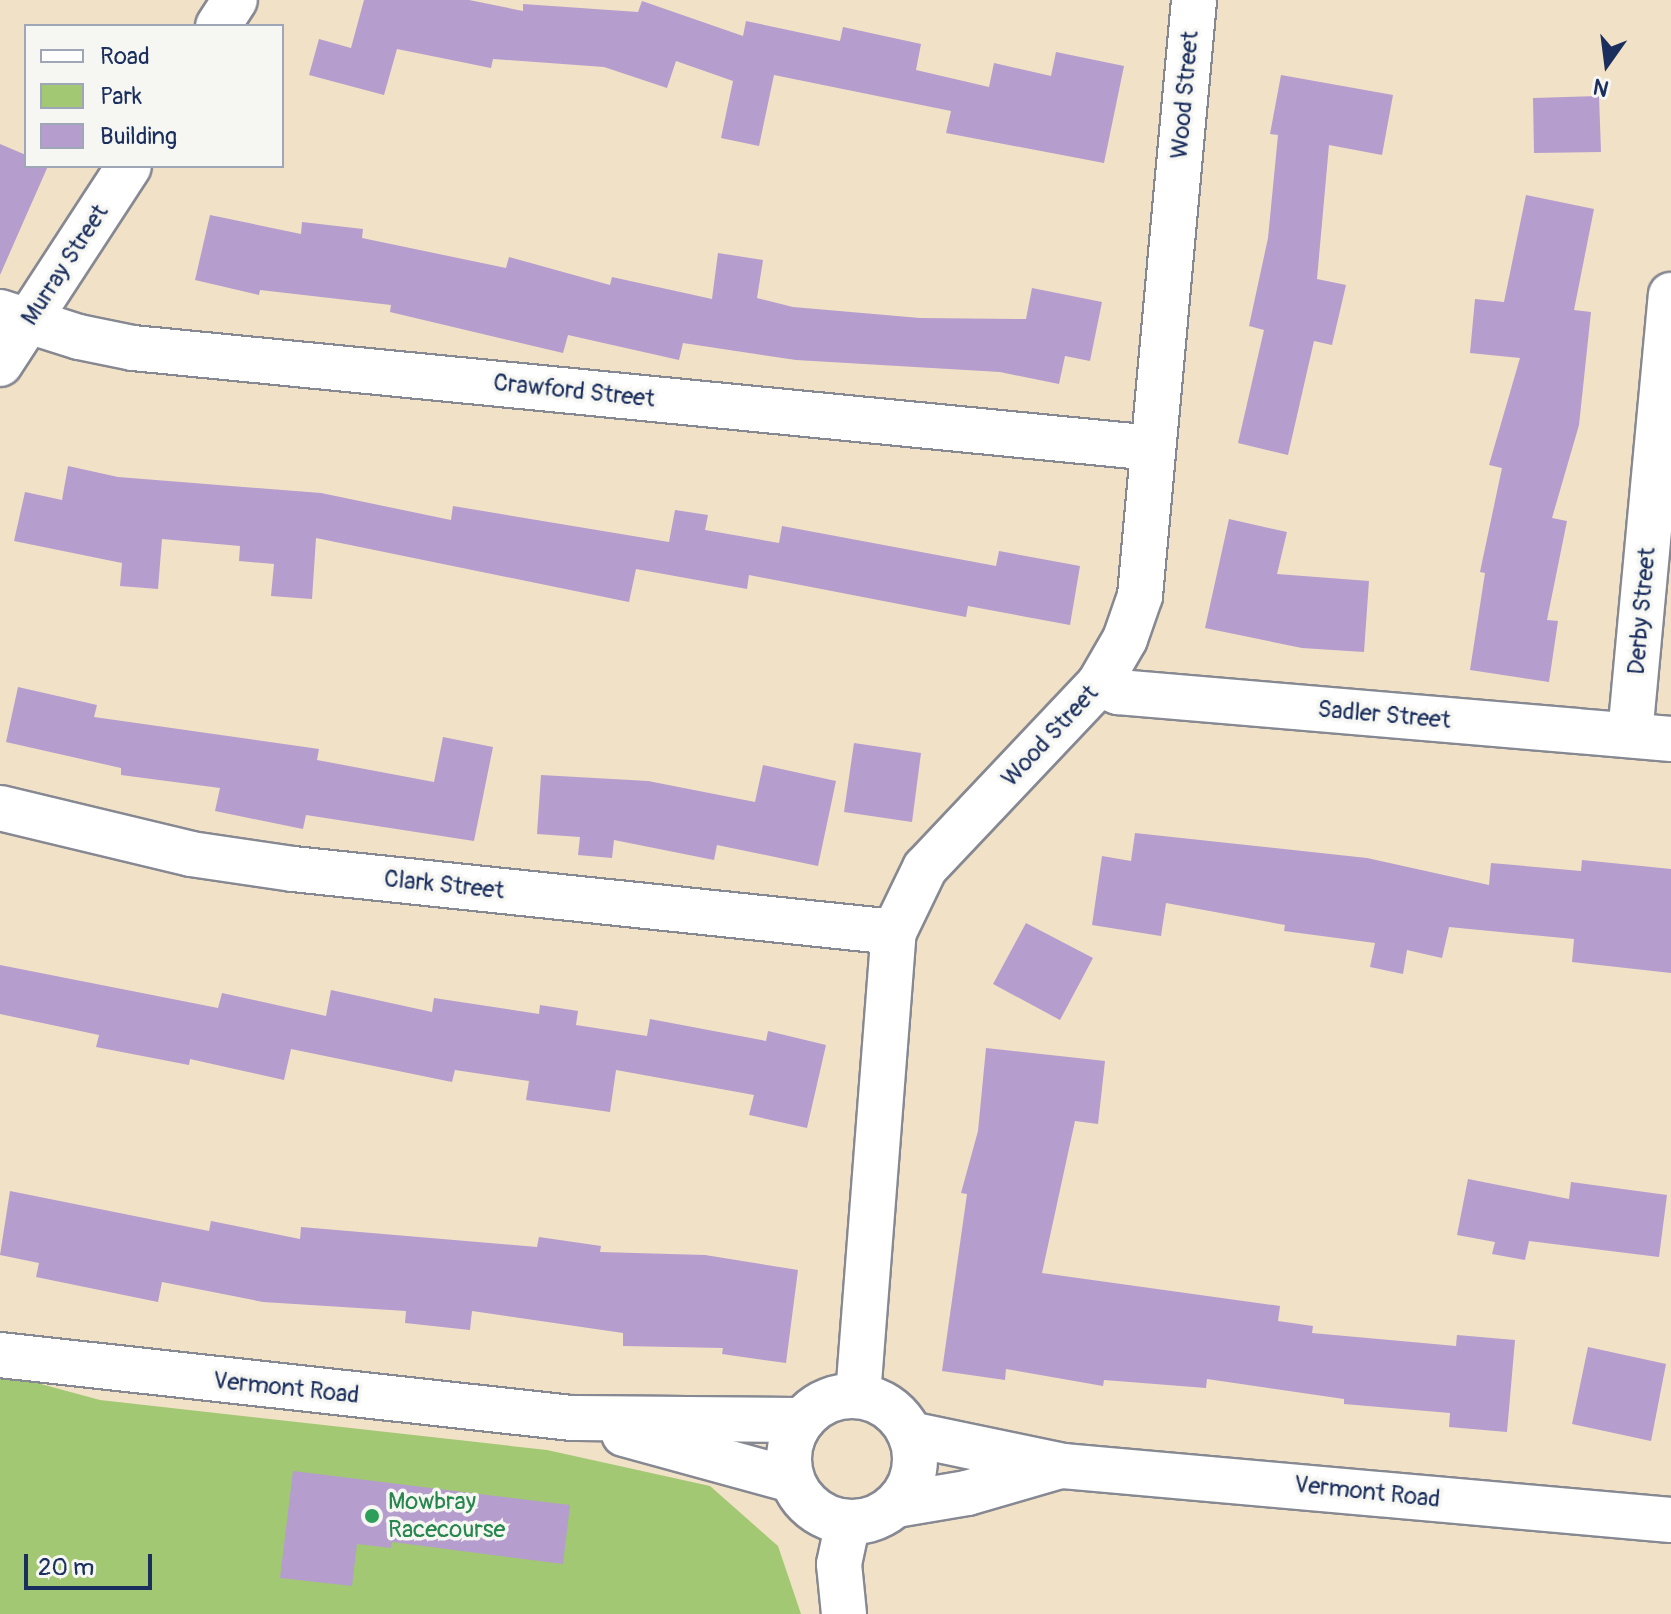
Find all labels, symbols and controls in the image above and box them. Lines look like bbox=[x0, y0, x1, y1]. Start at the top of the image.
legend bbox=[24, 24, 284, 168]
north arrow bbox=[1567, 24, 1647, 104]
street label: Wood Street bbox=[1165, 30, 1205, 160]
text: Road bbox=[100, 42, 150, 71]
text: N bbox=[1591, 72, 1612, 103]
text: Park bbox=[100, 82, 142, 111]
text: Building bbox=[100, 122, 177, 151]
street label: Murray Street bbox=[15, 199, 115, 331]
street label: Crawford Street bbox=[492, 368, 656, 414]
street label: Derby Street bbox=[1622, 546, 1662, 676]
street label: Wood Street bbox=[996, 679, 1104, 793]
street label: Sadler Street bbox=[1316, 695, 1452, 735]
street label: Clark Street bbox=[383, 864, 505, 906]
street label: Vermont Road bbox=[212, 1366, 360, 1410]
street label: Vermont Road bbox=[1293, 1470, 1441, 1514]
place label: Mowbray Racecourse bbox=[388, 1488, 505, 1544]
marker: Mowbray Racecourse bbox=[363, 1507, 381, 1525]
scale bar bbox=[28, 1538, 156, 1588]
text: 20 m bbox=[38, 1553, 94, 1582]

